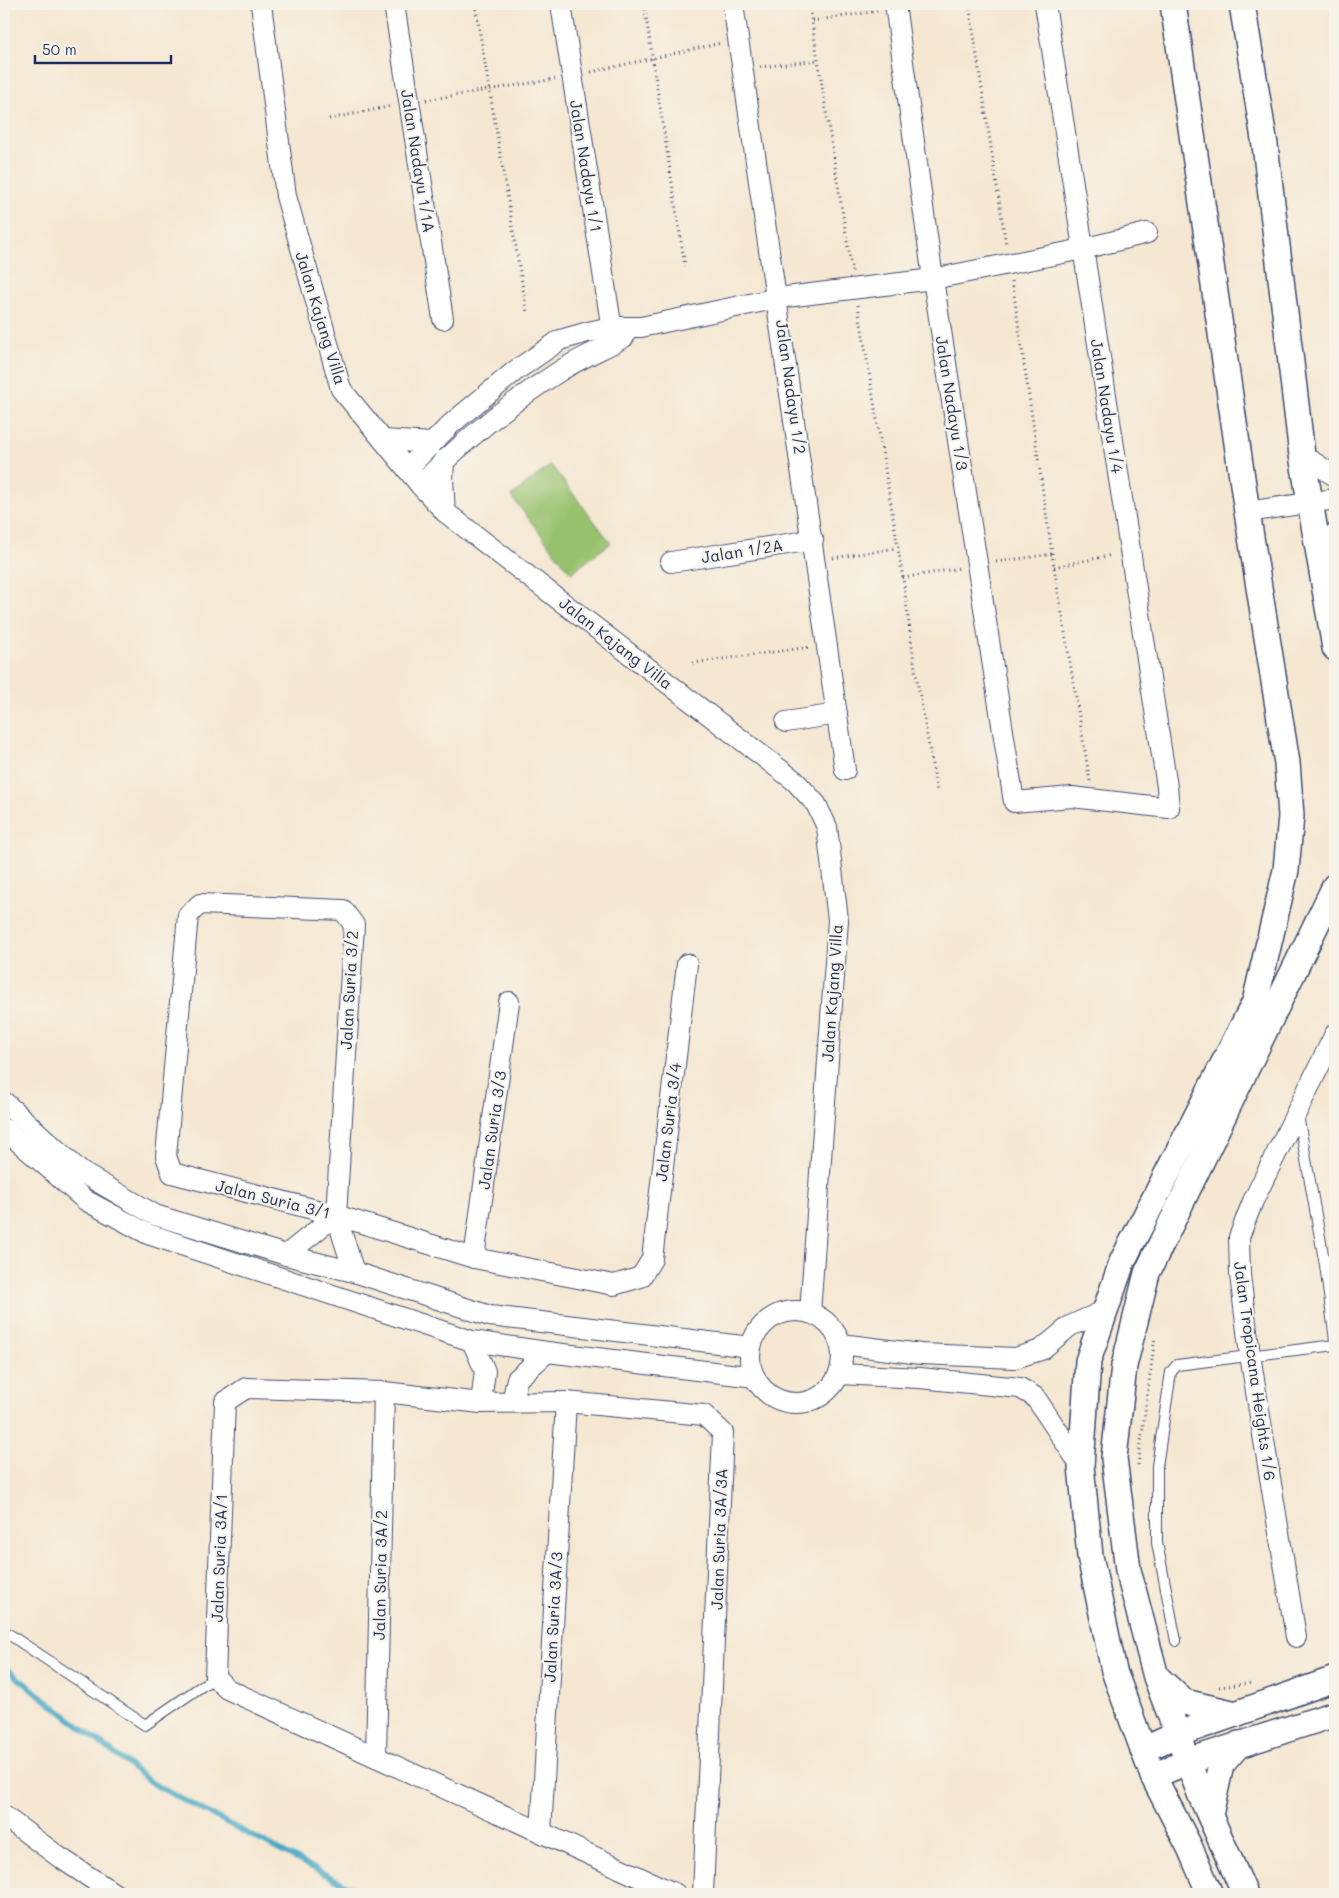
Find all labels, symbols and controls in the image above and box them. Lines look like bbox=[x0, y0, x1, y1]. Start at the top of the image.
scale bar bbox=[35, 32, 171, 64]
text: 50 m bbox=[42, 39, 77, 59]
street label: Jalan Nadayu 1/1A bbox=[397, 88, 440, 234]
street label: Jalan Nadayu 1/1 bbox=[566, 98, 607, 234]
street label: Jalan Kajang Villa bbox=[291, 249, 352, 387]
street label: Jalan Nadayu 1/2 bbox=[772, 318, 811, 455]
street label: Jalan Nadayu 1/3 bbox=[932, 334, 973, 472]
street label: Jalan Nadayu 1/4 bbox=[1087, 337, 1129, 475]
street label: Jalan 1/2A bbox=[700, 534, 784, 567]
street label: Jalan Kajang Villa bbox=[555, 592, 677, 693]
street label: Jalan Kajang Villa bbox=[816, 923, 847, 1063]
street label: Jalan Suria 3/2 bbox=[335, 930, 362, 1050]
street label: Jalan Suria 3/4 bbox=[650, 1061, 685, 1183]
street label: Jalan Suria 3/3 bbox=[473, 1069, 510, 1191]
street label: Jalan Suria 3/1 bbox=[214, 1174, 333, 1223]
street label: Jalan Tropicana Heights 1/6 bbox=[1230, 1260, 1281, 1482]
street label: Jalan Suria 3A/3A bbox=[706, 1468, 731, 1610]
street label: Jalan Suria 3A/1 bbox=[206, 1493, 231, 1623]
street label: Jalan Suria 3A/2 bbox=[368, 1510, 391, 1640]
street label: Jalan Suria 3A/3 bbox=[539, 1551, 566, 1683]

